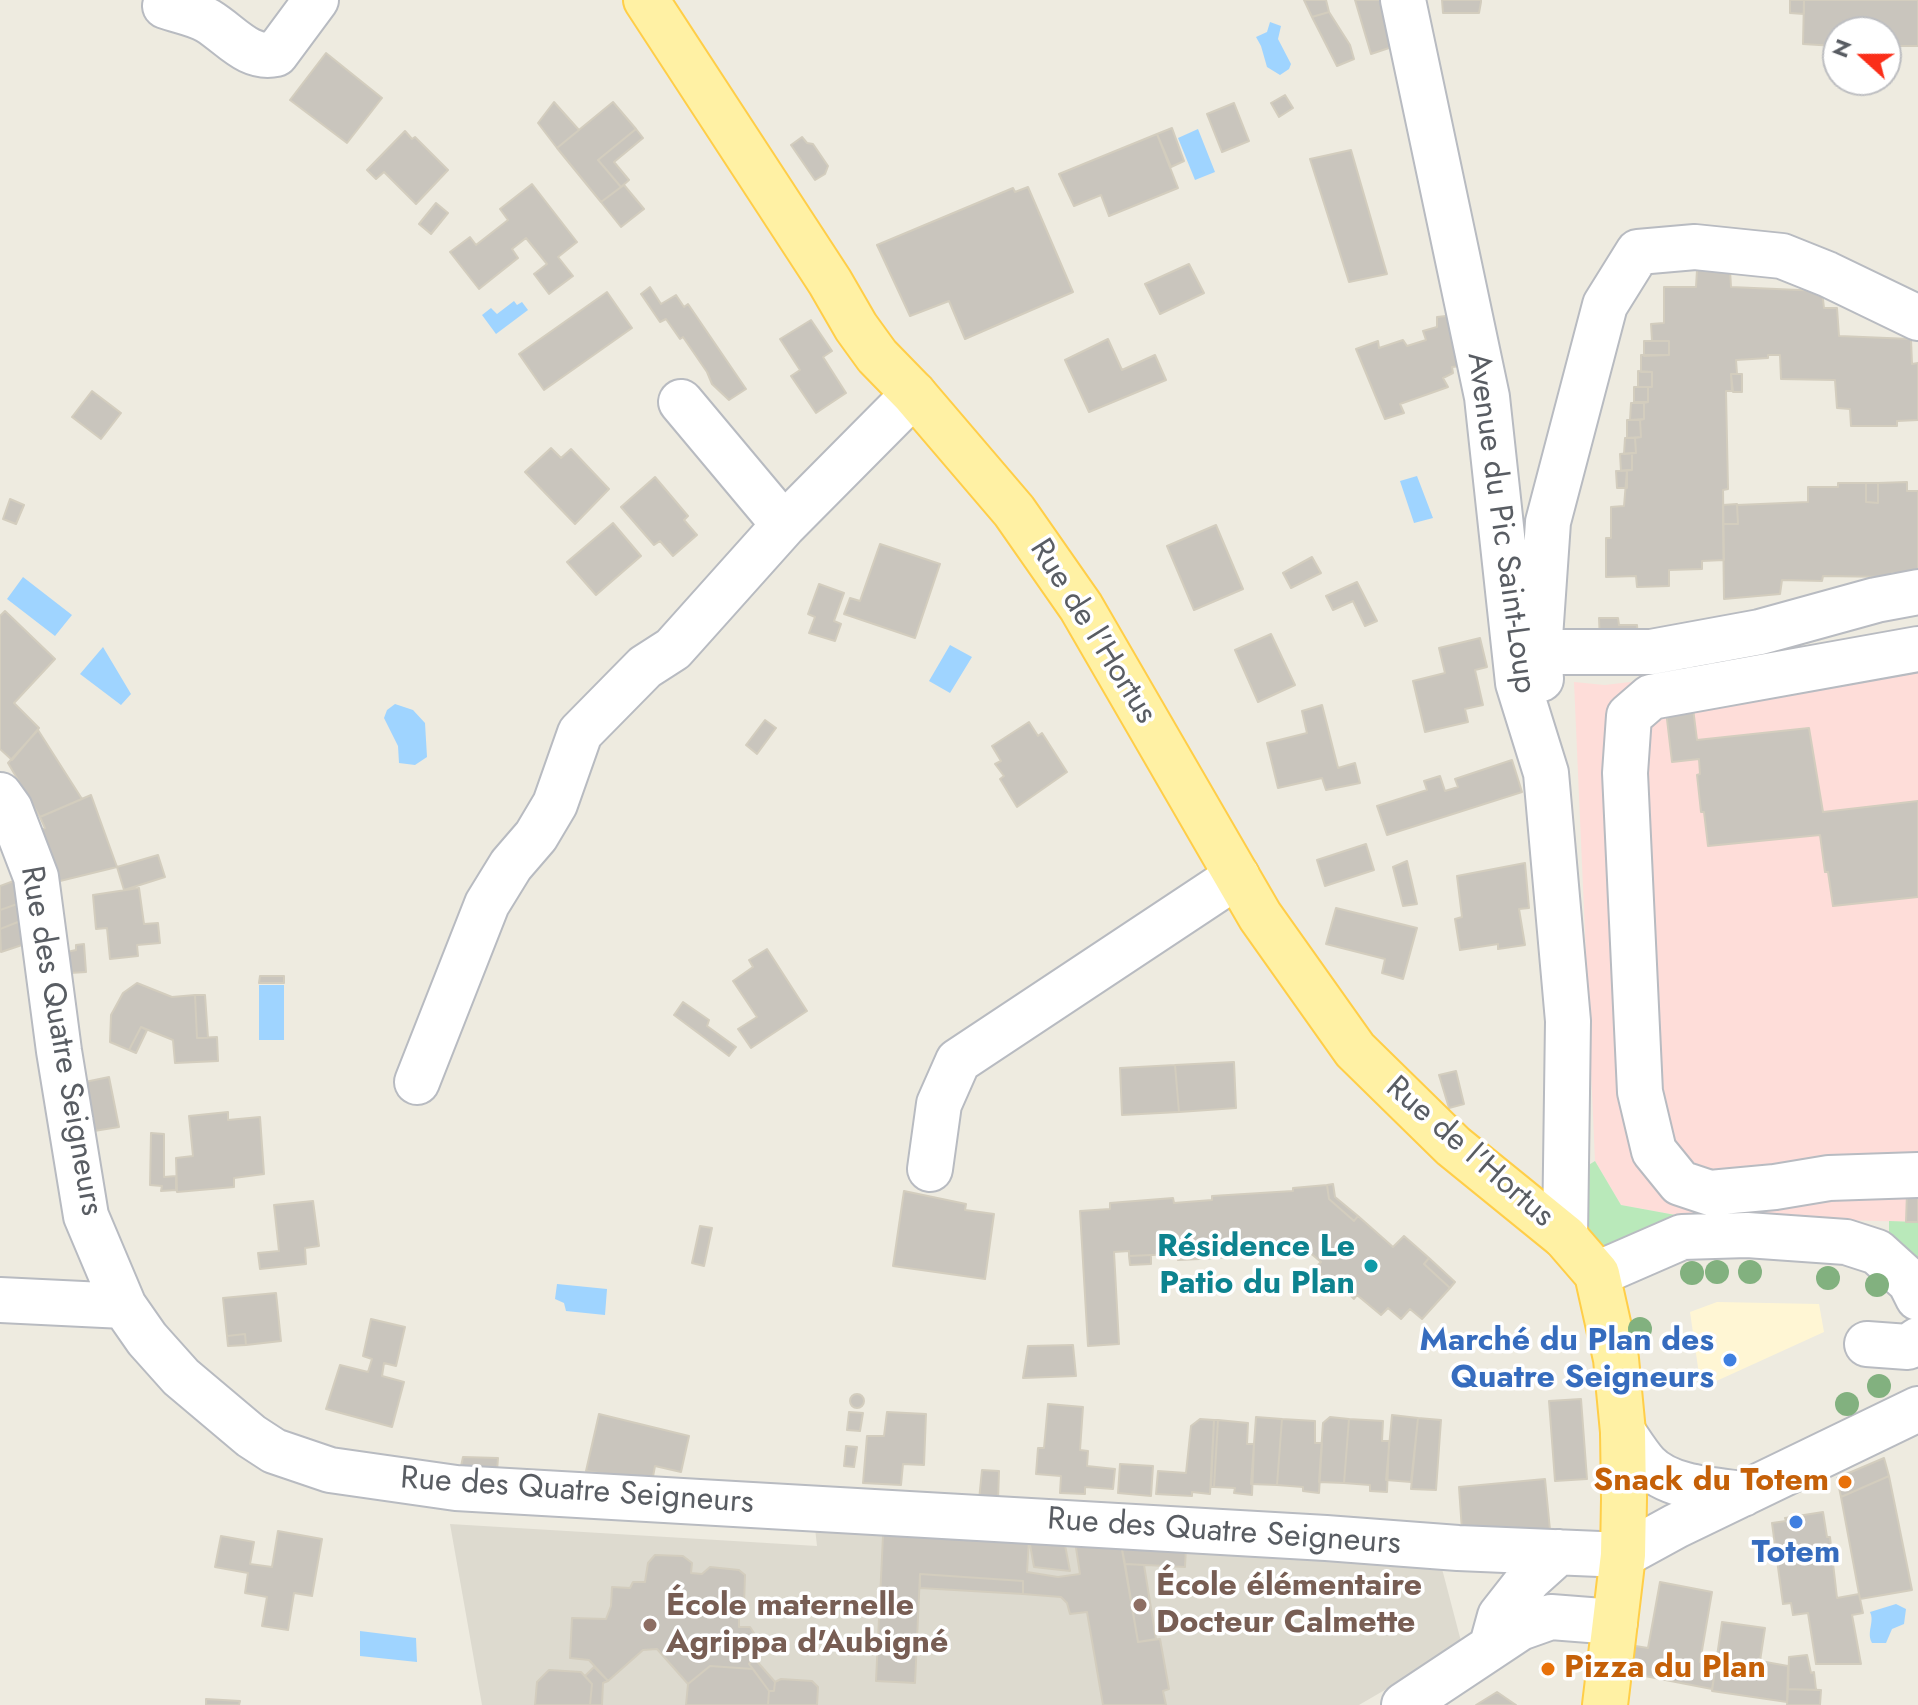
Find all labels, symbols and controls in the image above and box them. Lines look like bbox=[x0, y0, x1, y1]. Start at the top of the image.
north arrow bbox=[1822, 16, 1902, 96]
text: N bbox=[1823, 34, 1860, 62]
street label: Avenue du Pic Saint-Loup bbox=[1457, 350, 1543, 696]
street label: Rue de l'Hortus bbox=[1020, 533, 1164, 731]
street label: Rue des Quatre Seigneurs bbox=[10, 863, 110, 1219]
street label: Rue de l'Hortus bbox=[1377, 1070, 1561, 1236]
place label: Résidence Le Patio du Plan bbox=[1157, 1229, 1355, 1304]
marker: Résidence Le Patio du Plan bbox=[1362, 1257, 1380, 1275]
place label: Marché du Plan des Quatre Seigneurs bbox=[1419, 1323, 1714, 1398]
marker: Marché du Plan des Quatre Seigneurs bbox=[1721, 1351, 1739, 1369]
street label: Rue des Quatre Seigneurs bbox=[399, 1460, 755, 1524]
place label: Snack du Totem bbox=[1593, 1463, 1829, 1501]
marker: Snack du Totem bbox=[1836, 1473, 1854, 1491]
street label: Rue des Quatre Seigneurs bbox=[1046, 1501, 1402, 1565]
marker: Totem bbox=[1787, 1513, 1805, 1531]
place label: Totem bbox=[1752, 1535, 1840, 1573]
place label: École élémentaire Docteur Calmette bbox=[1156, 1568, 1422, 1643]
place label: École maternelle Agrippa d'Aubigné bbox=[666, 1588, 948, 1663]
marker: École élémentaire Docteur Calmette bbox=[1131, 1596, 1149, 1614]
marker: École maternelle Agrippa d'Aubigné bbox=[641, 1616, 659, 1634]
place label: Pizza du Plan bbox=[1564, 1650, 1766, 1688]
marker: Pizza du Plan bbox=[1539, 1660, 1557, 1678]

